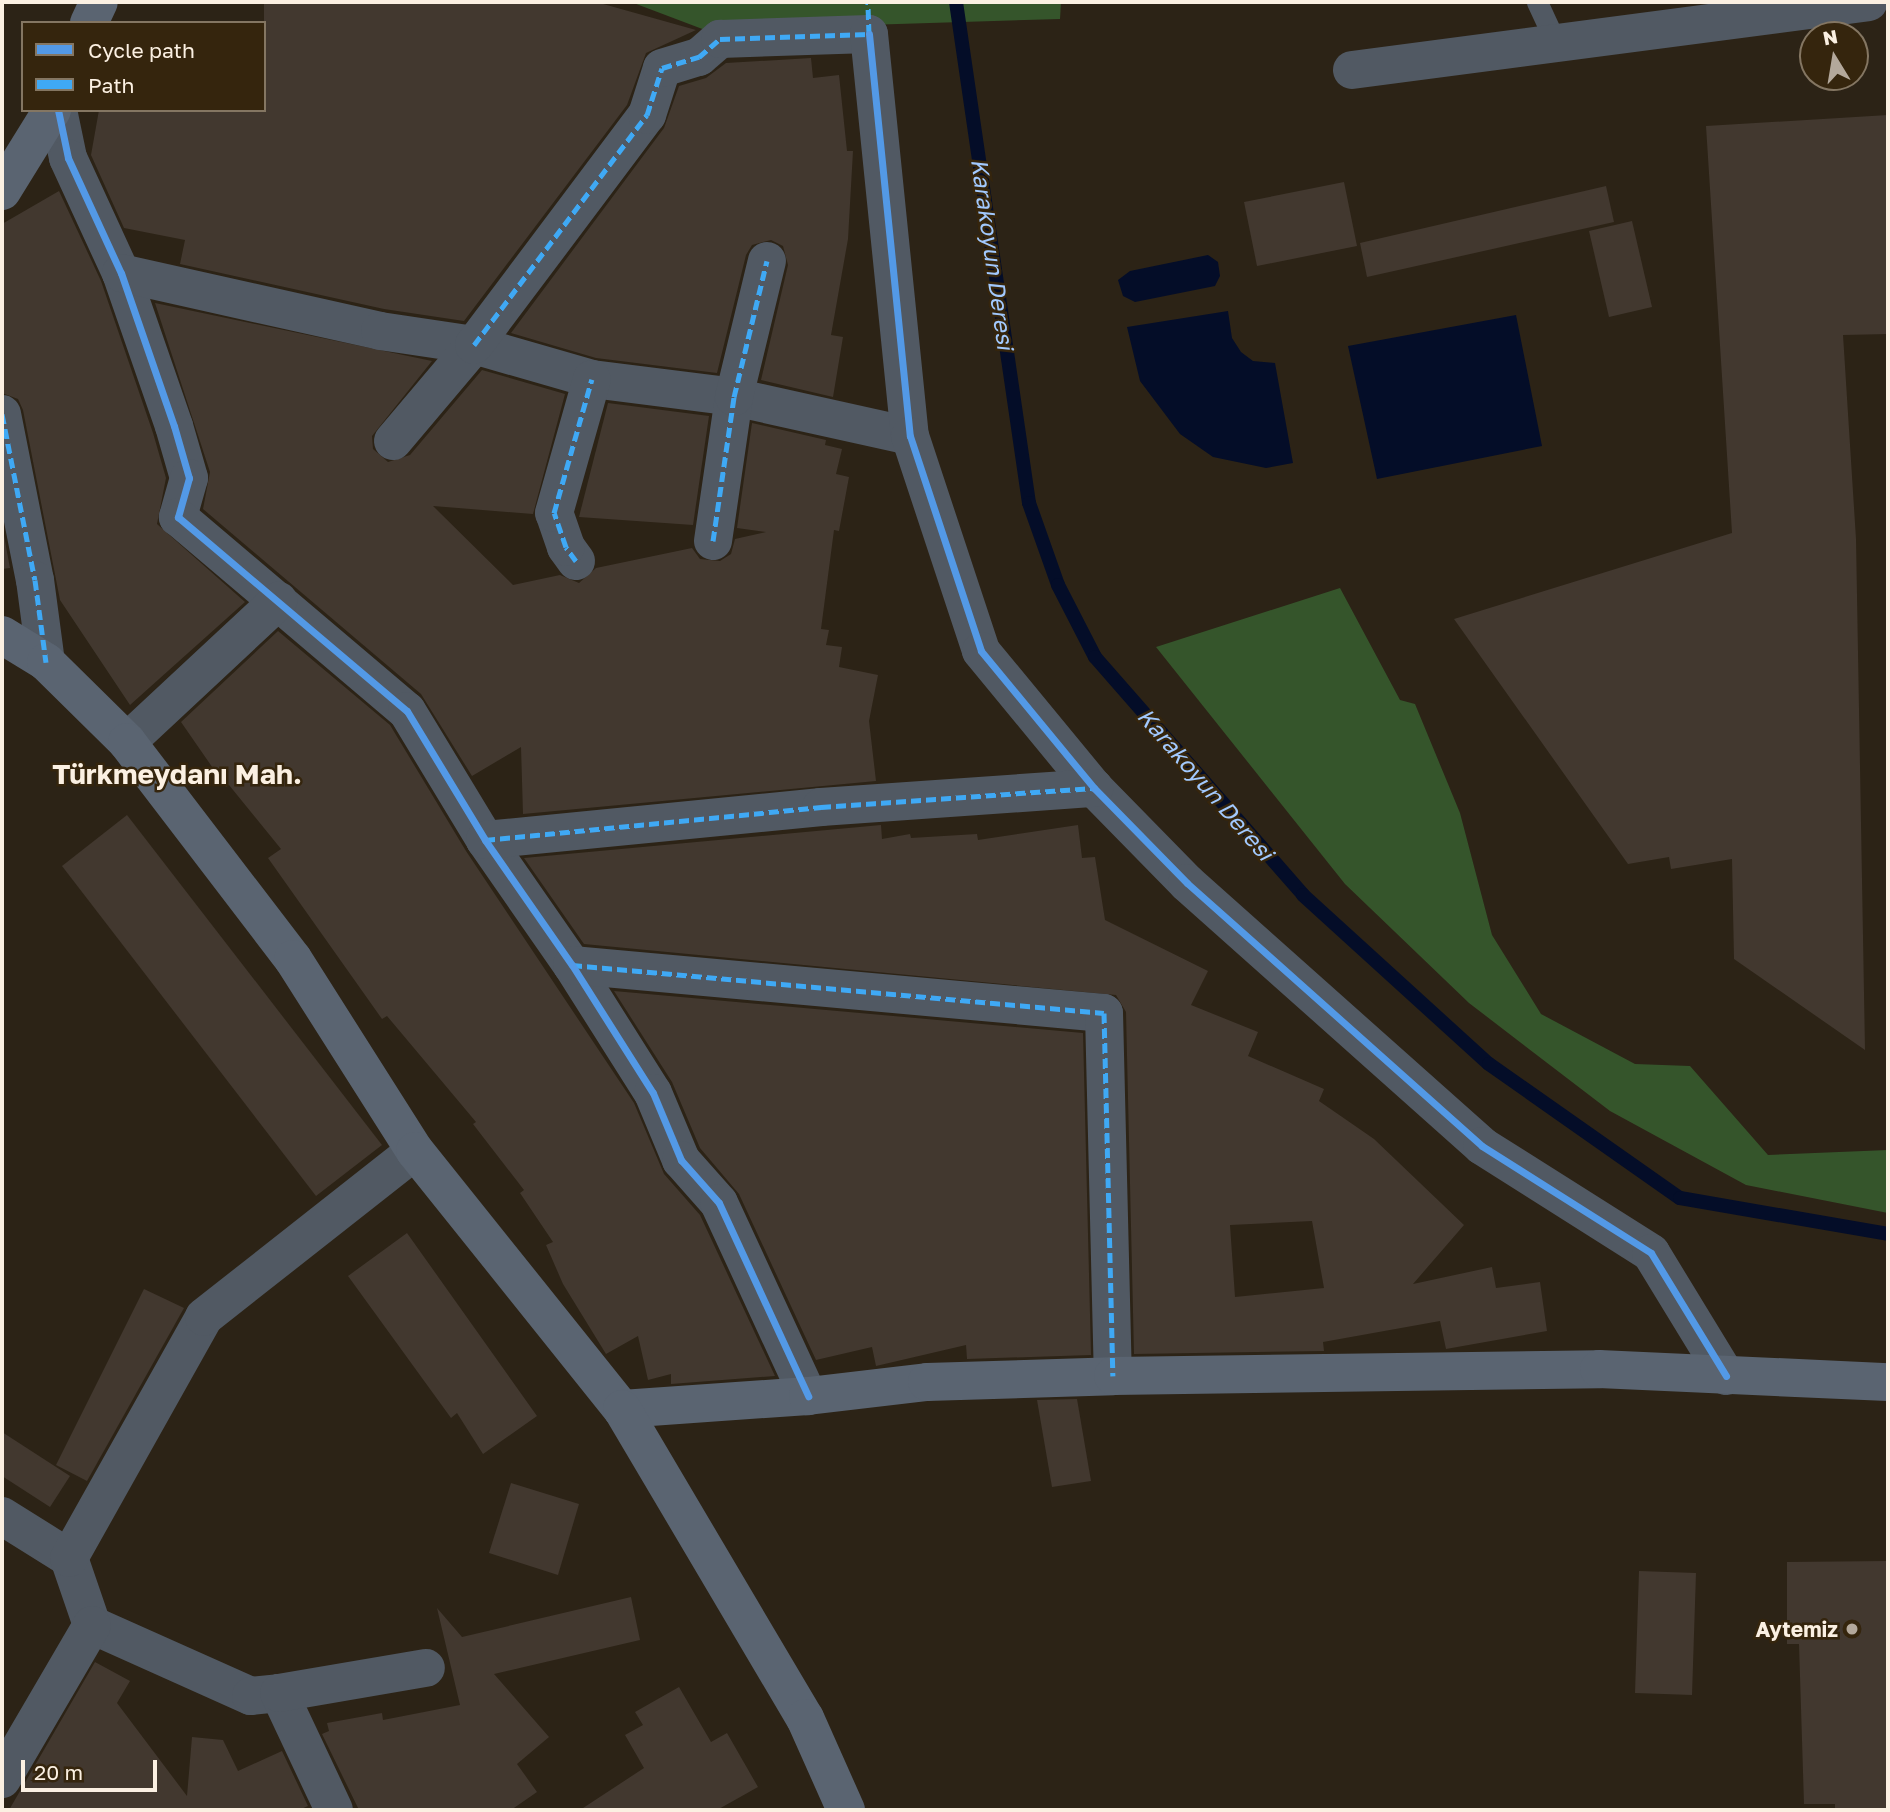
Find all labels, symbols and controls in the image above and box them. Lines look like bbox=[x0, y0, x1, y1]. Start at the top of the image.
legend bbox=[21, 21, 266, 112]
north arrow bbox=[1799, 21, 1869, 91]
text: N bbox=[1821, 24, 1840, 50]
text: Cycle path bbox=[88, 37, 195, 63]
text: Path bbox=[88, 72, 135, 98]
water label: Karakoyun Deresi bbox=[966, 157, 1020, 351]
water label: Karakoyun Deresi bbox=[1132, 702, 1280, 866]
district label: Türkmeydanı Mah. bbox=[52, 757, 302, 791]
place label: Aytemiz bbox=[1756, 1616, 1838, 1642]
marker: Aytemiz bbox=[1844, 1621, 1860, 1637]
scale bar bbox=[24, 1745, 161, 1789]
text: 20 m bbox=[34, 1759, 83, 1785]

